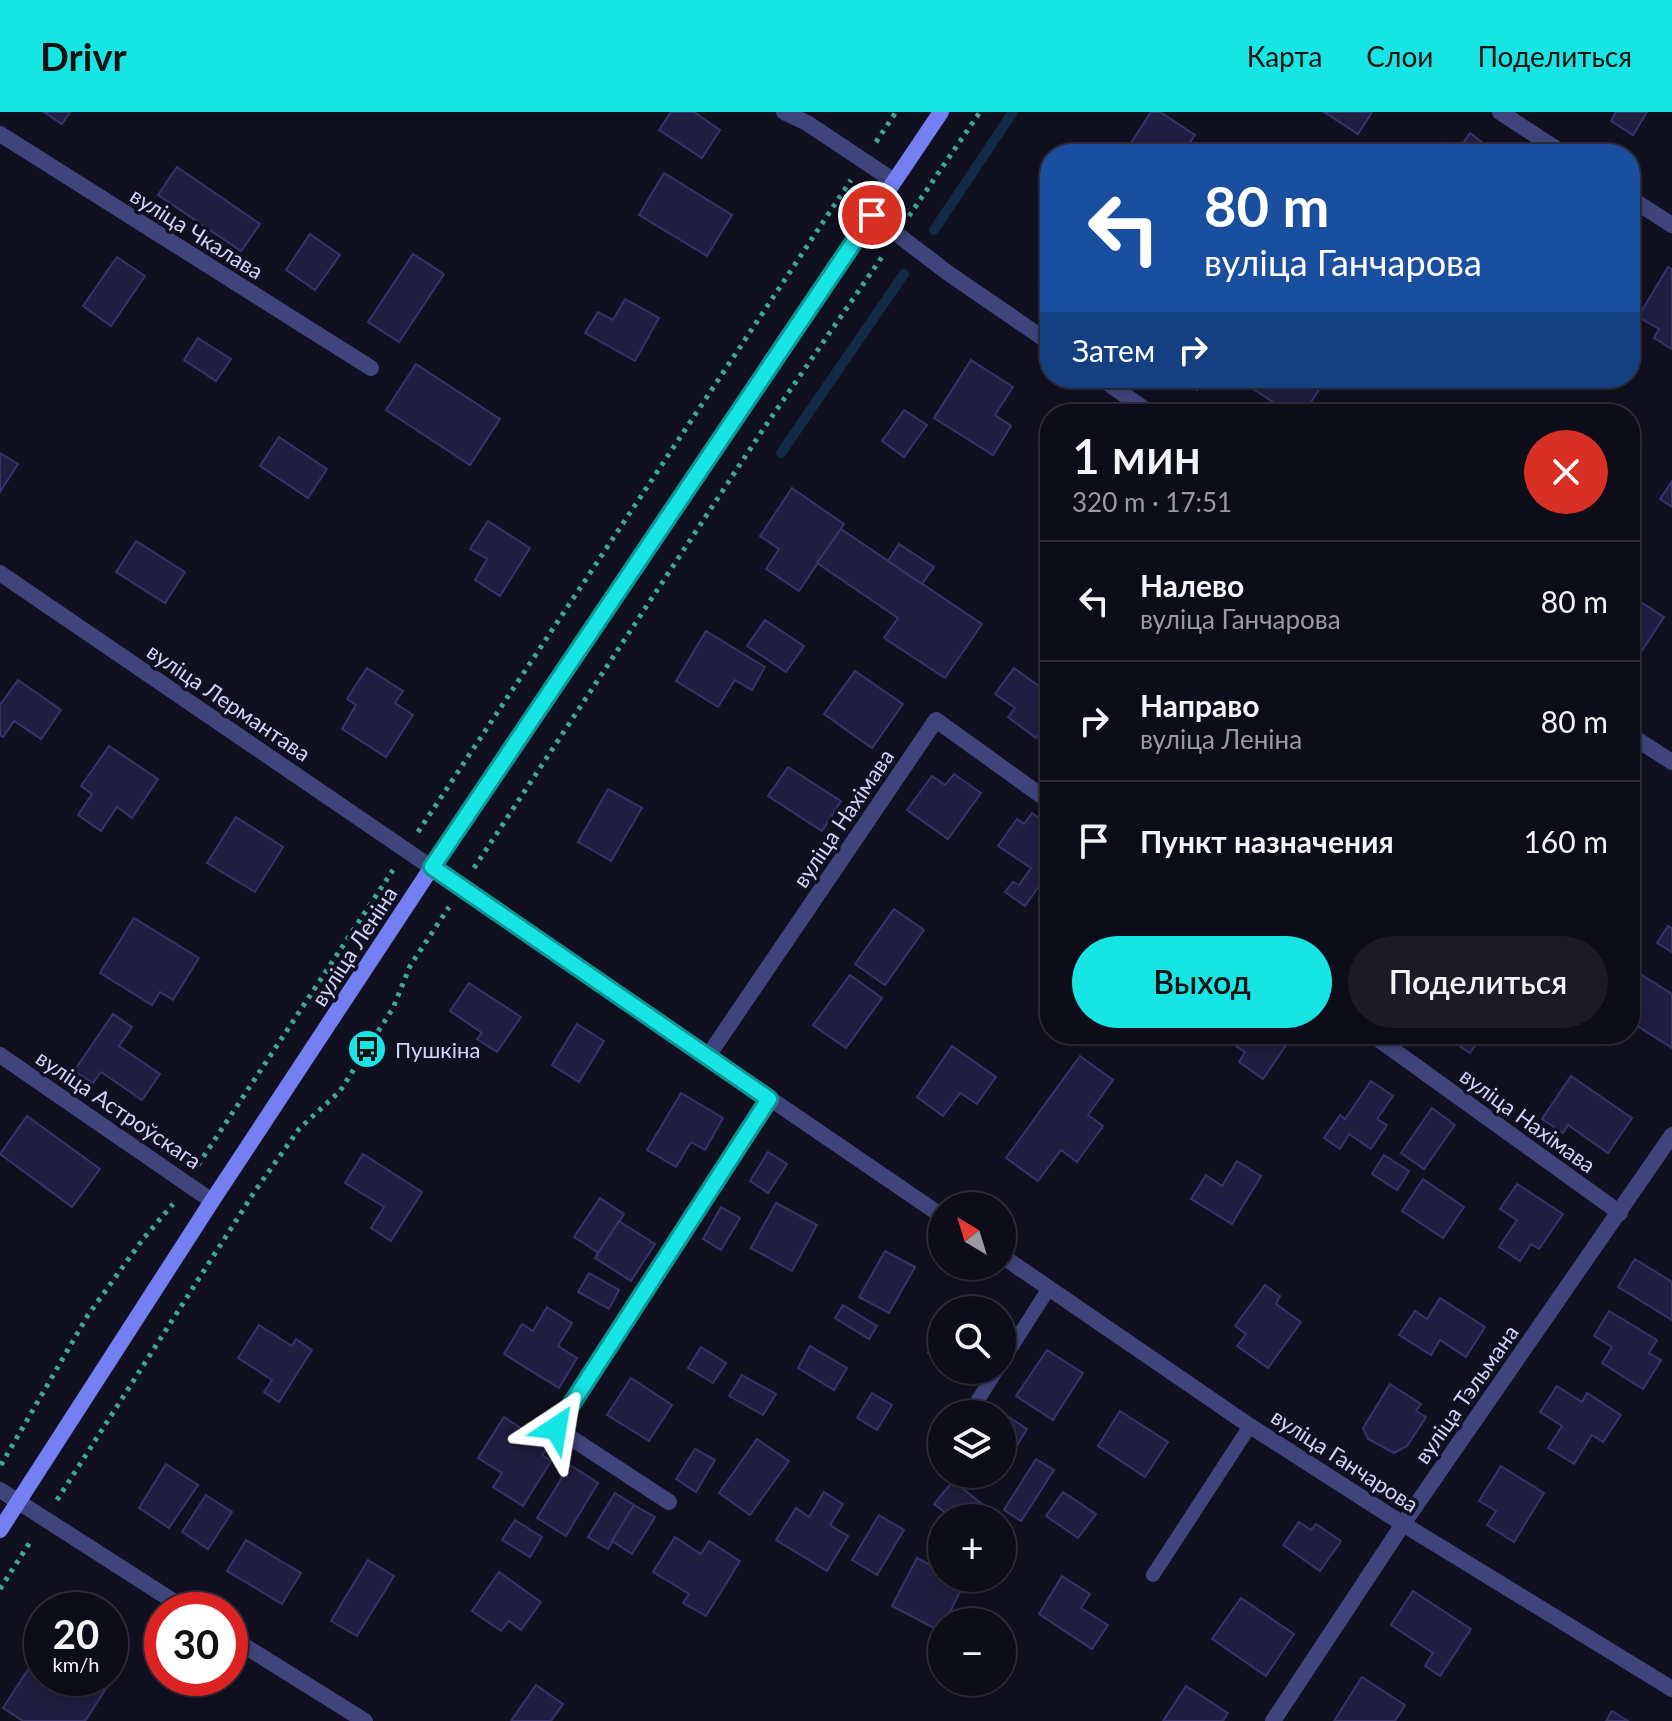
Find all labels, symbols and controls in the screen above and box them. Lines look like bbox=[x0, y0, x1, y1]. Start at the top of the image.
text: Drivr bbox=[40, 33, 127, 79]
text: Карта bbox=[1247, 39, 1322, 73]
text: Слои bbox=[1366, 39, 1433, 73]
text: Поделиться bbox=[1477, 39, 1632, 73]
text: 80 m bbox=[1204, 172, 1329, 239]
icon: left bbox=[1072, 176, 1176, 280]
street label: вуліца Чкалава bbox=[126, 181, 268, 285]
pin bbox=[838, 181, 906, 249]
icon: arrive bbox=[850, 193, 894, 237]
text: вуліца Ганчарова bbox=[1204, 240, 1482, 284]
icon: right bbox=[1171, 328, 1215, 372]
text: Затем bbox=[1072, 332, 1155, 368]
text: 1 мин bbox=[1072, 427, 1201, 484]
button: close bbox=[1524, 430, 1608, 514]
text: 320 m · 17:51 bbox=[1072, 486, 1232, 518]
text: Налево bbox=[1140, 567, 1244, 603]
icon: left bbox=[1072, 579, 1116, 623]
text: 80 m bbox=[1541, 583, 1608, 619]
text: вуліца Ганчарова bbox=[1140, 603, 1341, 635]
street label: вуліца Лермантава bbox=[142, 637, 316, 767]
text: Направо bbox=[1140, 687, 1260, 723]
icon: right bbox=[1072, 699, 1116, 743]
text: 80 m bbox=[1541, 703, 1608, 739]
text: вуліца Леніна bbox=[1140, 723, 1302, 755]
street label: вуліца Нахімава bbox=[787, 744, 899, 892]
icon: arrive bbox=[1072, 819, 1116, 863]
text: Пункт назначения bbox=[1140, 823, 1394, 859]
text: 160 m bbox=[1523, 823, 1608, 859]
street label: вуліца Леніна bbox=[305, 881, 403, 1011]
button: Выход bbox=[1072, 936, 1332, 1028]
button: Поделиться bbox=[1348, 936, 1608, 1028]
bus stop icon: Пушкіна bbox=[346, 1028, 388, 1070]
place label: Пушкіна bbox=[395, 1036, 480, 1063]
street label: вуліца Астроўскага bbox=[31, 1044, 207, 1174]
street label: вуліца Нахімава bbox=[1455, 1062, 1601, 1178]
north arrow bbox=[928, 1192, 1016, 1280]
map controls bbox=[928, 1192, 1016, 1696]
button: search bbox=[928, 1296, 1016, 1384]
street label: вуліца Тэльмана bbox=[1408, 1319, 1524, 1469]
position arrow bbox=[514, 1386, 598, 1470]
button: layers bbox=[928, 1400, 1016, 1488]
street label: вуліца Ганчарова bbox=[1266, 1402, 1424, 1518]
button: + bbox=[928, 1504, 1016, 1592]
speed limit sign: 30 bbox=[144, 1592, 248, 1696]
button: − bbox=[928, 1608, 1016, 1696]
text: 20 bbox=[53, 1610, 99, 1658]
text: km/h bbox=[53, 1652, 99, 1676]

